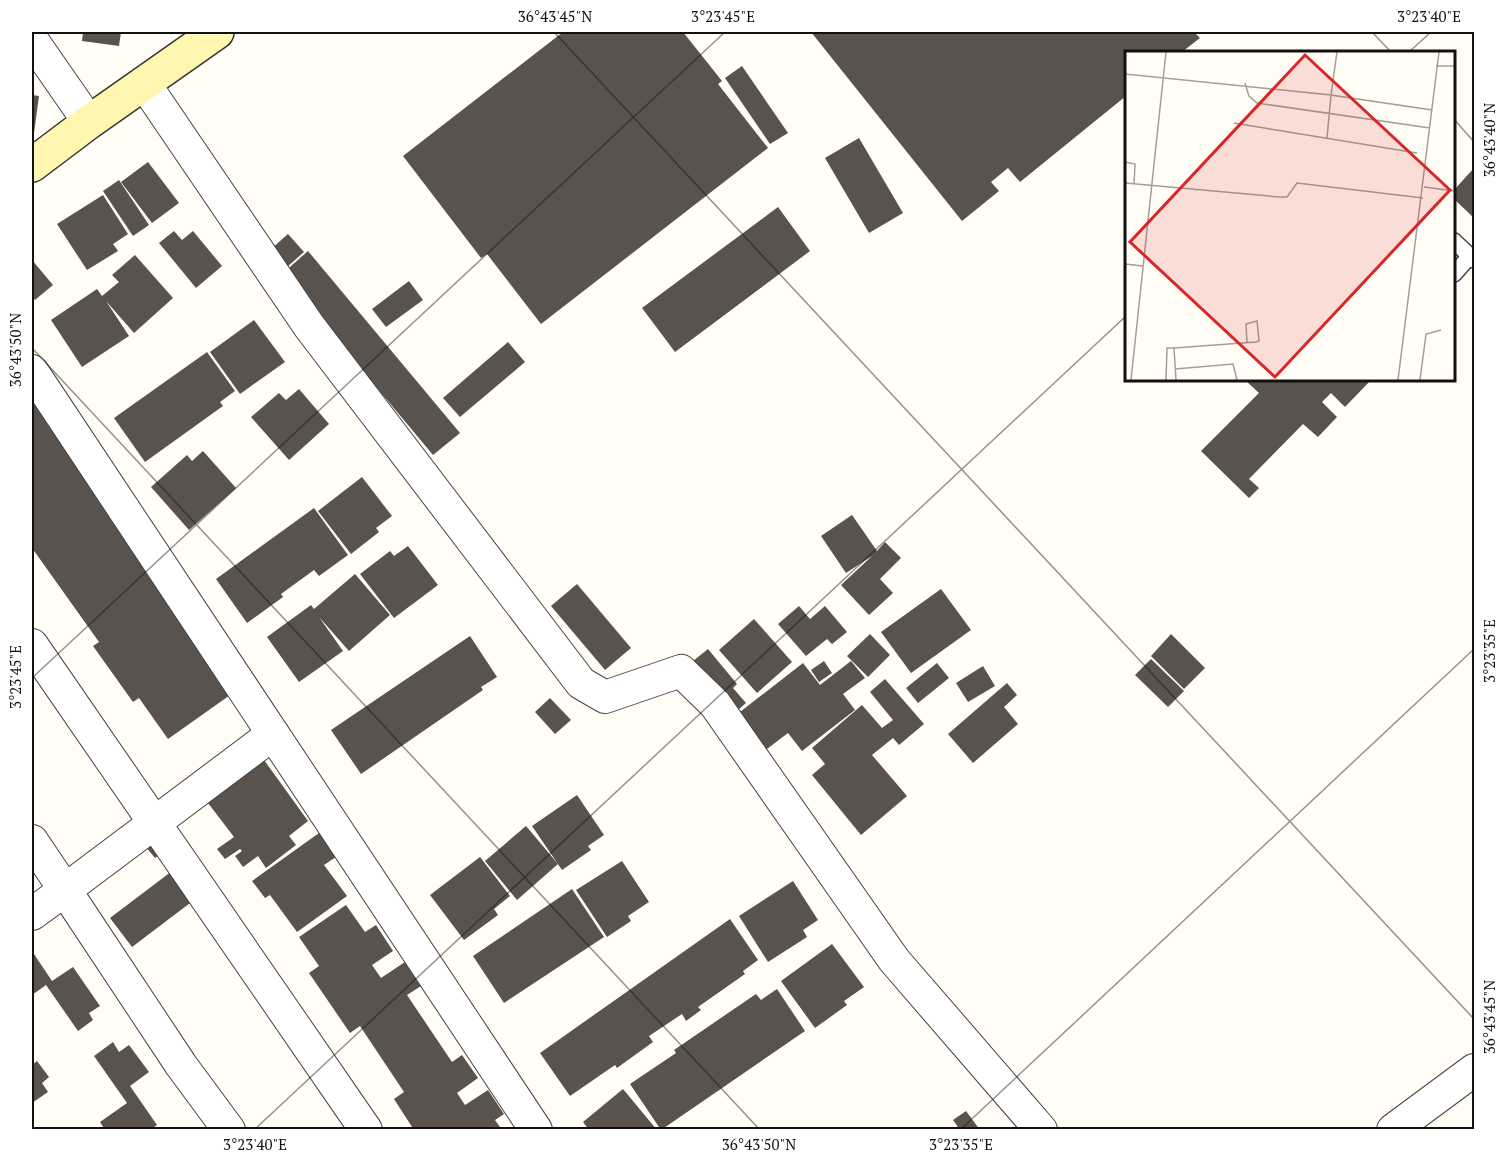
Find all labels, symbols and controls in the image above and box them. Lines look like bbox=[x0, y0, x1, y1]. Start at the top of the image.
text: 36°43'45"N bbox=[518, 6, 592, 26]
text: 3°23'45"E bbox=[691, 6, 755, 26]
text: 3°23'40"E bbox=[1397, 6, 1461, 26]
inset map bbox=[1125, 51, 1455, 381]
text: 36°43'40"N bbox=[1479, 103, 1499, 177]
text: 36°43'50"N bbox=[5, 313, 25, 387]
text: 3°23'35"E bbox=[1479, 619, 1499, 683]
text: 3°23'45"E bbox=[5, 645, 25, 709]
text: 36°43'45"N bbox=[1479, 980, 1499, 1054]
text: 3°23'40"E bbox=[223, 1134, 287, 1154]
text: 36°43'50"N bbox=[722, 1134, 796, 1154]
text: 3°23'35"E bbox=[929, 1134, 993, 1154]

